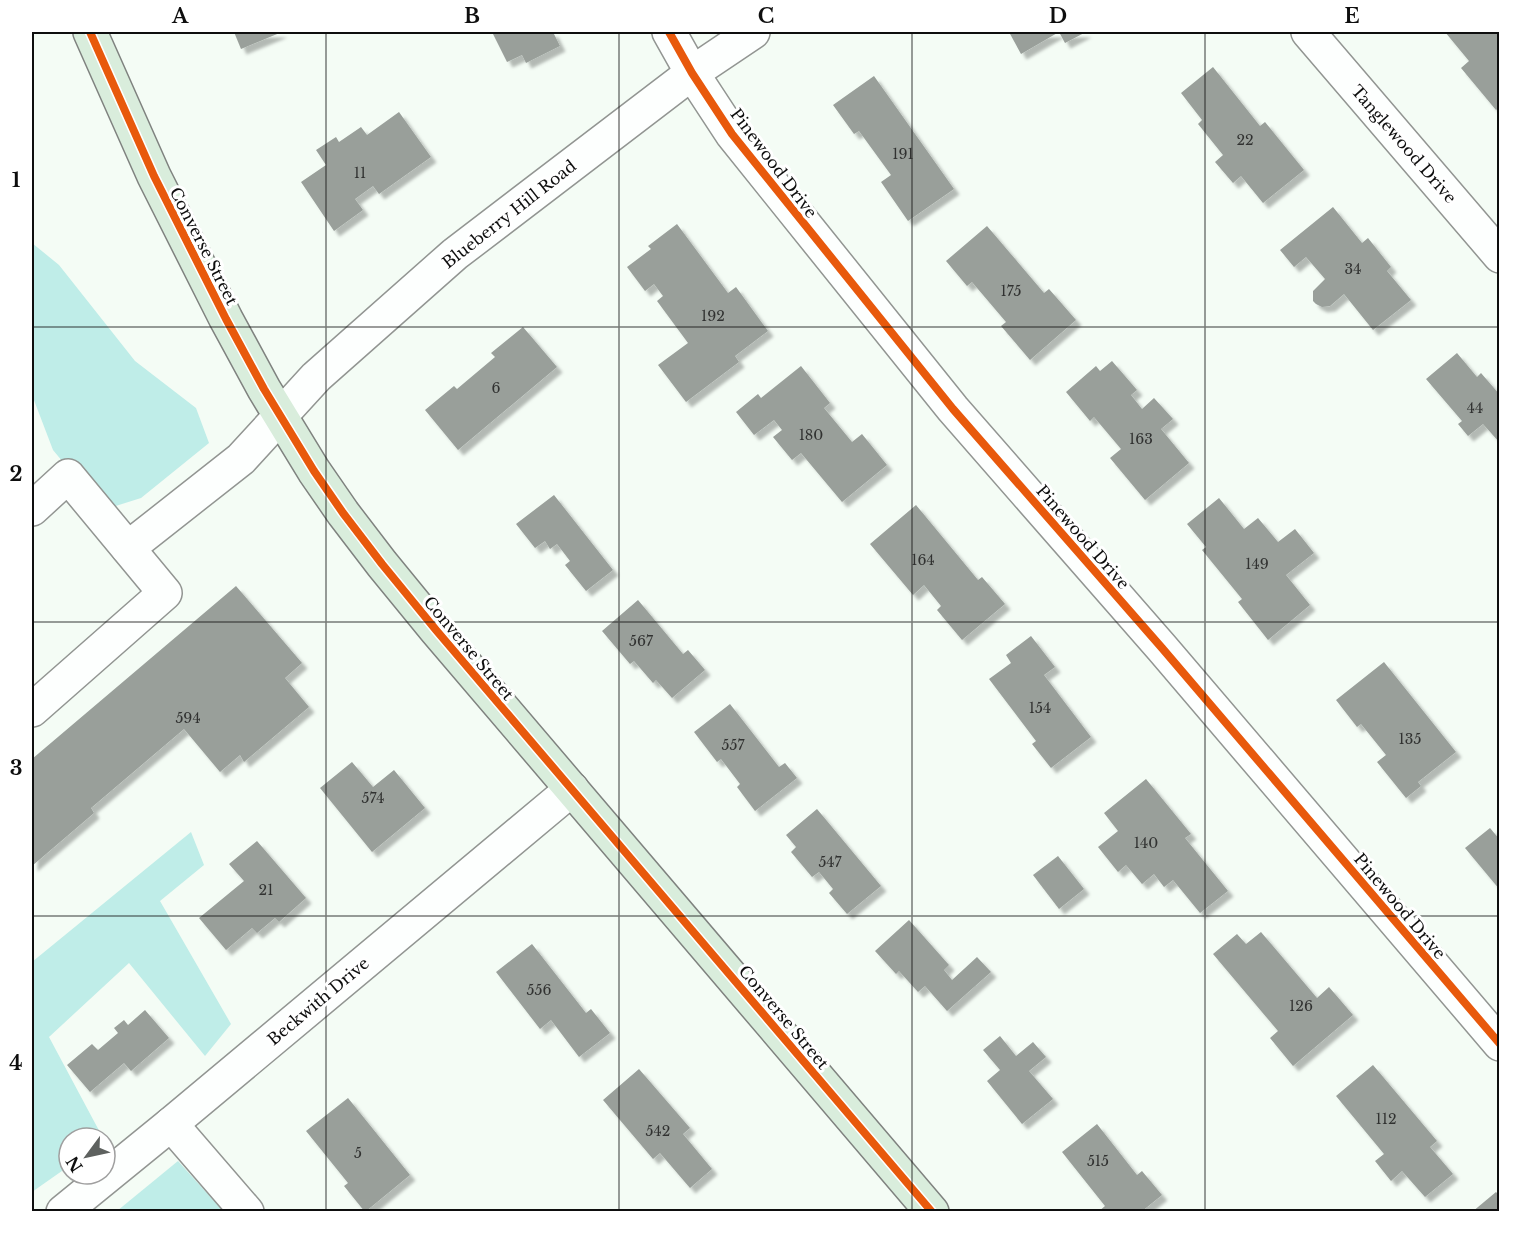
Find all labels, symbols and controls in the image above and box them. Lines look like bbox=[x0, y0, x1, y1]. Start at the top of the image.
text: A bbox=[171, 4, 189, 28]
text: B bbox=[464, 4, 480, 28]
text: C bbox=[758, 4, 774, 28]
text: D bbox=[1049, 4, 1067, 28]
text: E bbox=[1344, 4, 1360, 28]
street label: Tanglewood Drive bbox=[1347, 81, 1461, 207]
street label: Pinewood Drive bbox=[726, 104, 822, 222]
house number: 22 bbox=[1236, 131, 1254, 149]
house number: 191 bbox=[892, 145, 914, 163]
street label: Blueberry Hill Road bbox=[438, 155, 580, 272]
house number: 11 bbox=[354, 164, 366, 182]
text: 1 bbox=[12, 168, 21, 192]
street label: Converse Street bbox=[166, 184, 242, 308]
house number: 34 bbox=[1345, 260, 1361, 278]
house number: 175 bbox=[1000, 282, 1022, 300]
house number: 192 bbox=[701, 307, 725, 325]
house number: 6 bbox=[491, 379, 501, 397]
house number: 44 bbox=[1467, 399, 1483, 417]
house number: 180 bbox=[799, 426, 823, 444]
house number: 163 bbox=[1129, 430, 1153, 448]
text: 2 bbox=[9, 462, 23, 486]
street label: Pinewood Drive bbox=[1032, 481, 1134, 593]
house number: 164 bbox=[911, 551, 935, 569]
house number: 149 bbox=[1245, 555, 1269, 573]
street label: Converse Street bbox=[420, 592, 518, 704]
house number: 567 bbox=[629, 632, 654, 650]
house number: 154 bbox=[1029, 699, 1051, 717]
house number: 594 bbox=[175, 709, 201, 727]
house number: 135 bbox=[1399, 730, 1421, 748]
house number: 557 bbox=[722, 736, 745, 754]
text: 3 bbox=[10, 756, 22, 780]
house number: 574 bbox=[362, 789, 384, 807]
house number: 140 bbox=[1134, 834, 1158, 852]
street label: Pinewood Drive bbox=[1350, 849, 1450, 963]
house number: 547 bbox=[818, 853, 843, 871]
house number: 21 bbox=[259, 881, 273, 899]
street label: Beckwith Drive bbox=[263, 953, 373, 1049]
street label: Converse Street bbox=[735, 961, 833, 1073]
house number: 556 bbox=[527, 981, 551, 999]
house number: 126 bbox=[1289, 997, 1313, 1015]
text: 4 bbox=[9, 1051, 23, 1075]
house number: 112 bbox=[1375, 1110, 1397, 1128]
house number: 542 bbox=[646, 1122, 670, 1140]
north arrow bbox=[57, 1126, 117, 1186]
house number: 5 bbox=[354, 1144, 362, 1162]
text: N bbox=[62, 1152, 87, 1176]
house number: 515 bbox=[1087, 1152, 1109, 1170]

